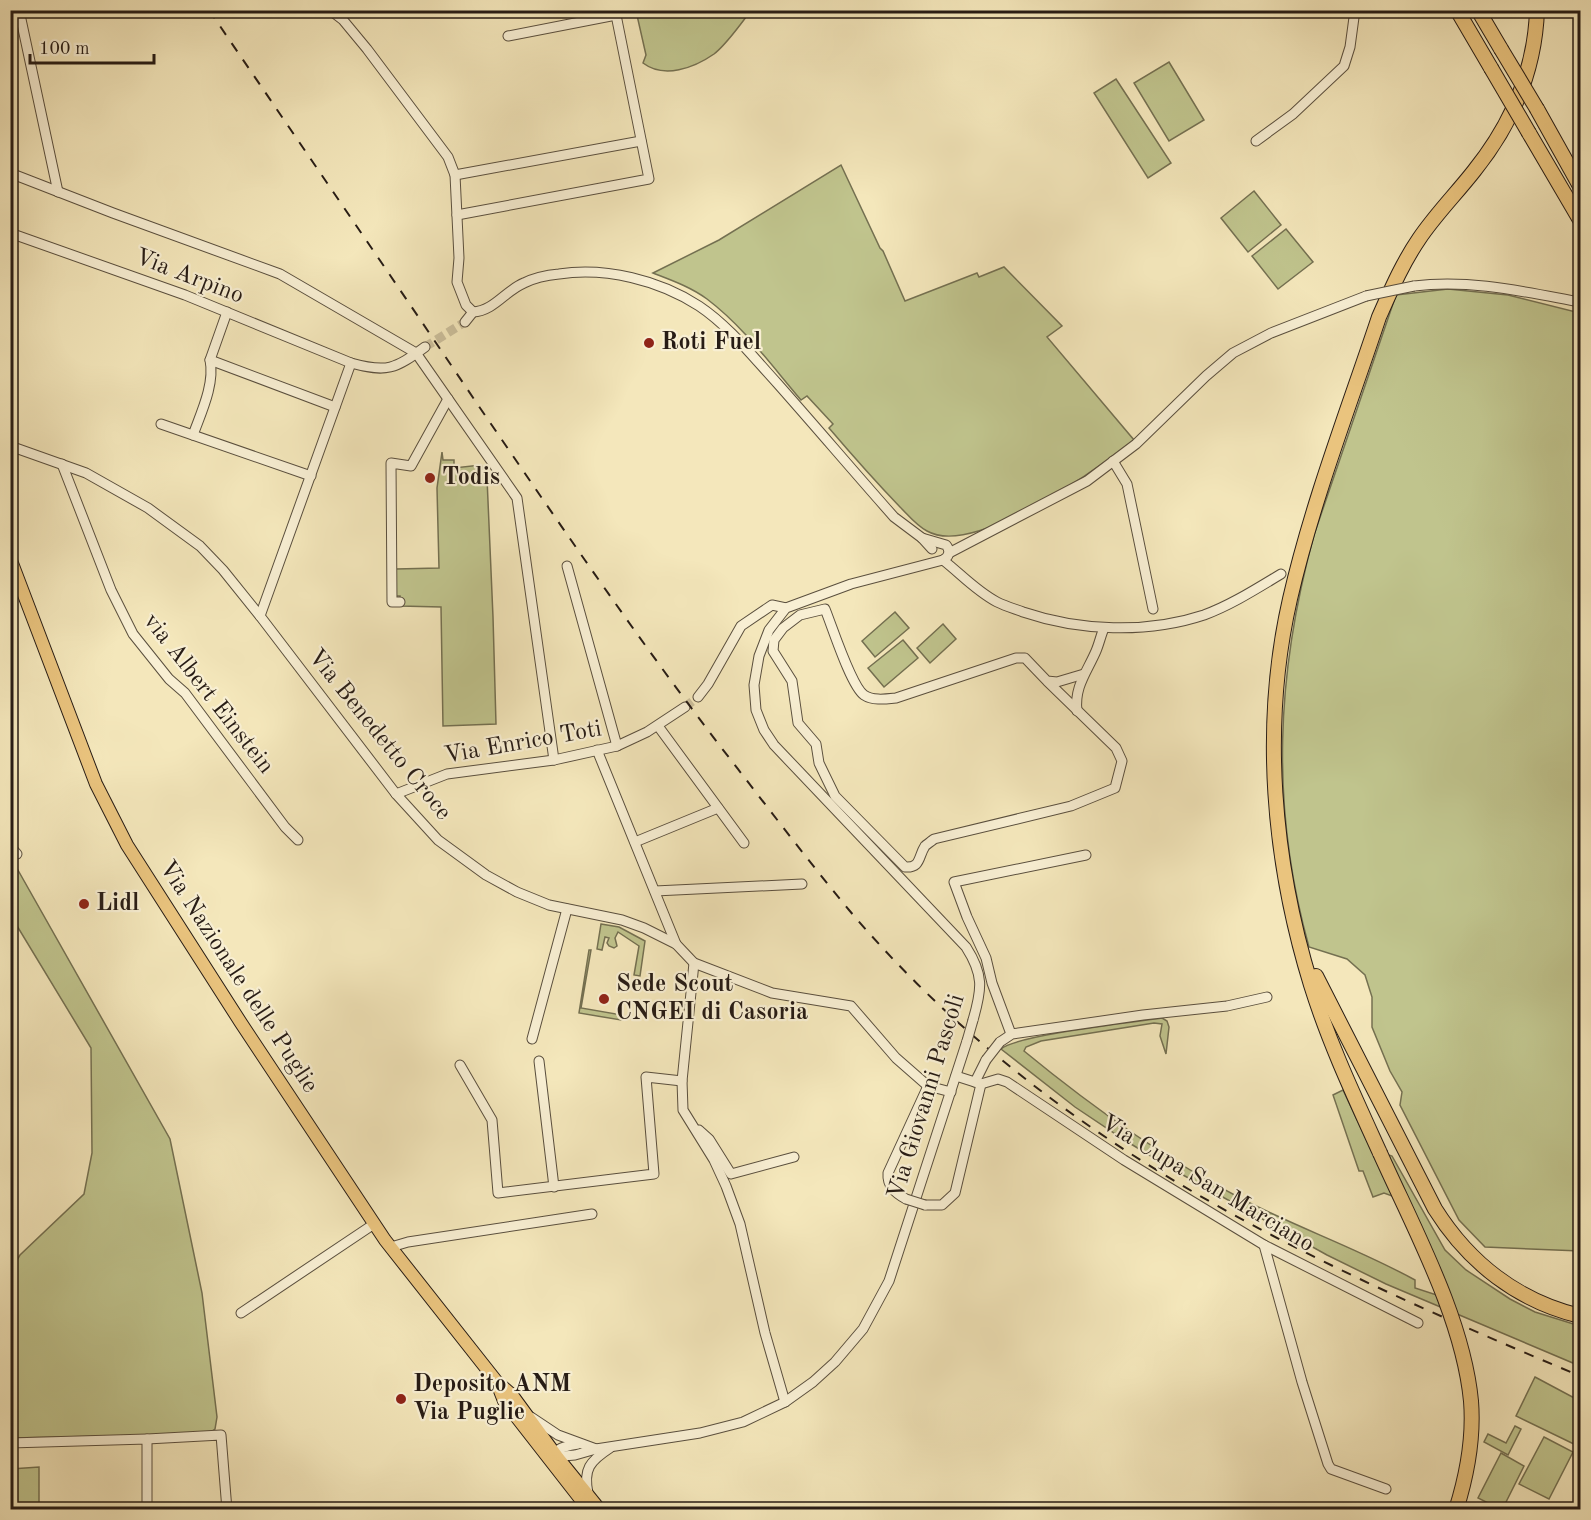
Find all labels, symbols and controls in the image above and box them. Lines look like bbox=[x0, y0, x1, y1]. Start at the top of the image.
scale bar bbox=[30, 27, 154, 65]
text: 100 m bbox=[39, 40, 90, 58]
street label: Via Arpino bbox=[131, 245, 247, 309]
place label: Roti Fuel bbox=[661, 331, 761, 355]
marker: Roti Fuel bbox=[642, 336, 656, 350]
place label: Todis bbox=[442, 466, 500, 490]
marker: Todis bbox=[423, 471, 437, 485]
street label: via Albert Einstein bbox=[138, 609, 278, 779]
street label: Via Benedetto Croce bbox=[303, 645, 455, 825]
street label: Via Enrico Toti bbox=[442, 717, 604, 769]
street label: Via Nazionale delle Puglie bbox=[154, 857, 322, 1097]
place label: Lidl bbox=[96, 892, 140, 916]
marker: Lidl bbox=[77, 897, 91, 911]
place label: Sede Scout CNGEI di Casoria bbox=[616, 973, 808, 1025]
marker: Sede Scout CNGEI di Casoria bbox=[597, 992, 611, 1006]
street label: Via Giovanni Pascoli bbox=[884, 992, 970, 1202]
street label: Via Cupa San Marciano bbox=[1096, 1111, 1318, 1257]
place label: Deposito ANM Via Puglie bbox=[413, 1373, 571, 1425]
marker: Deposito ANM Via Puglie bbox=[394, 1392, 408, 1406]

